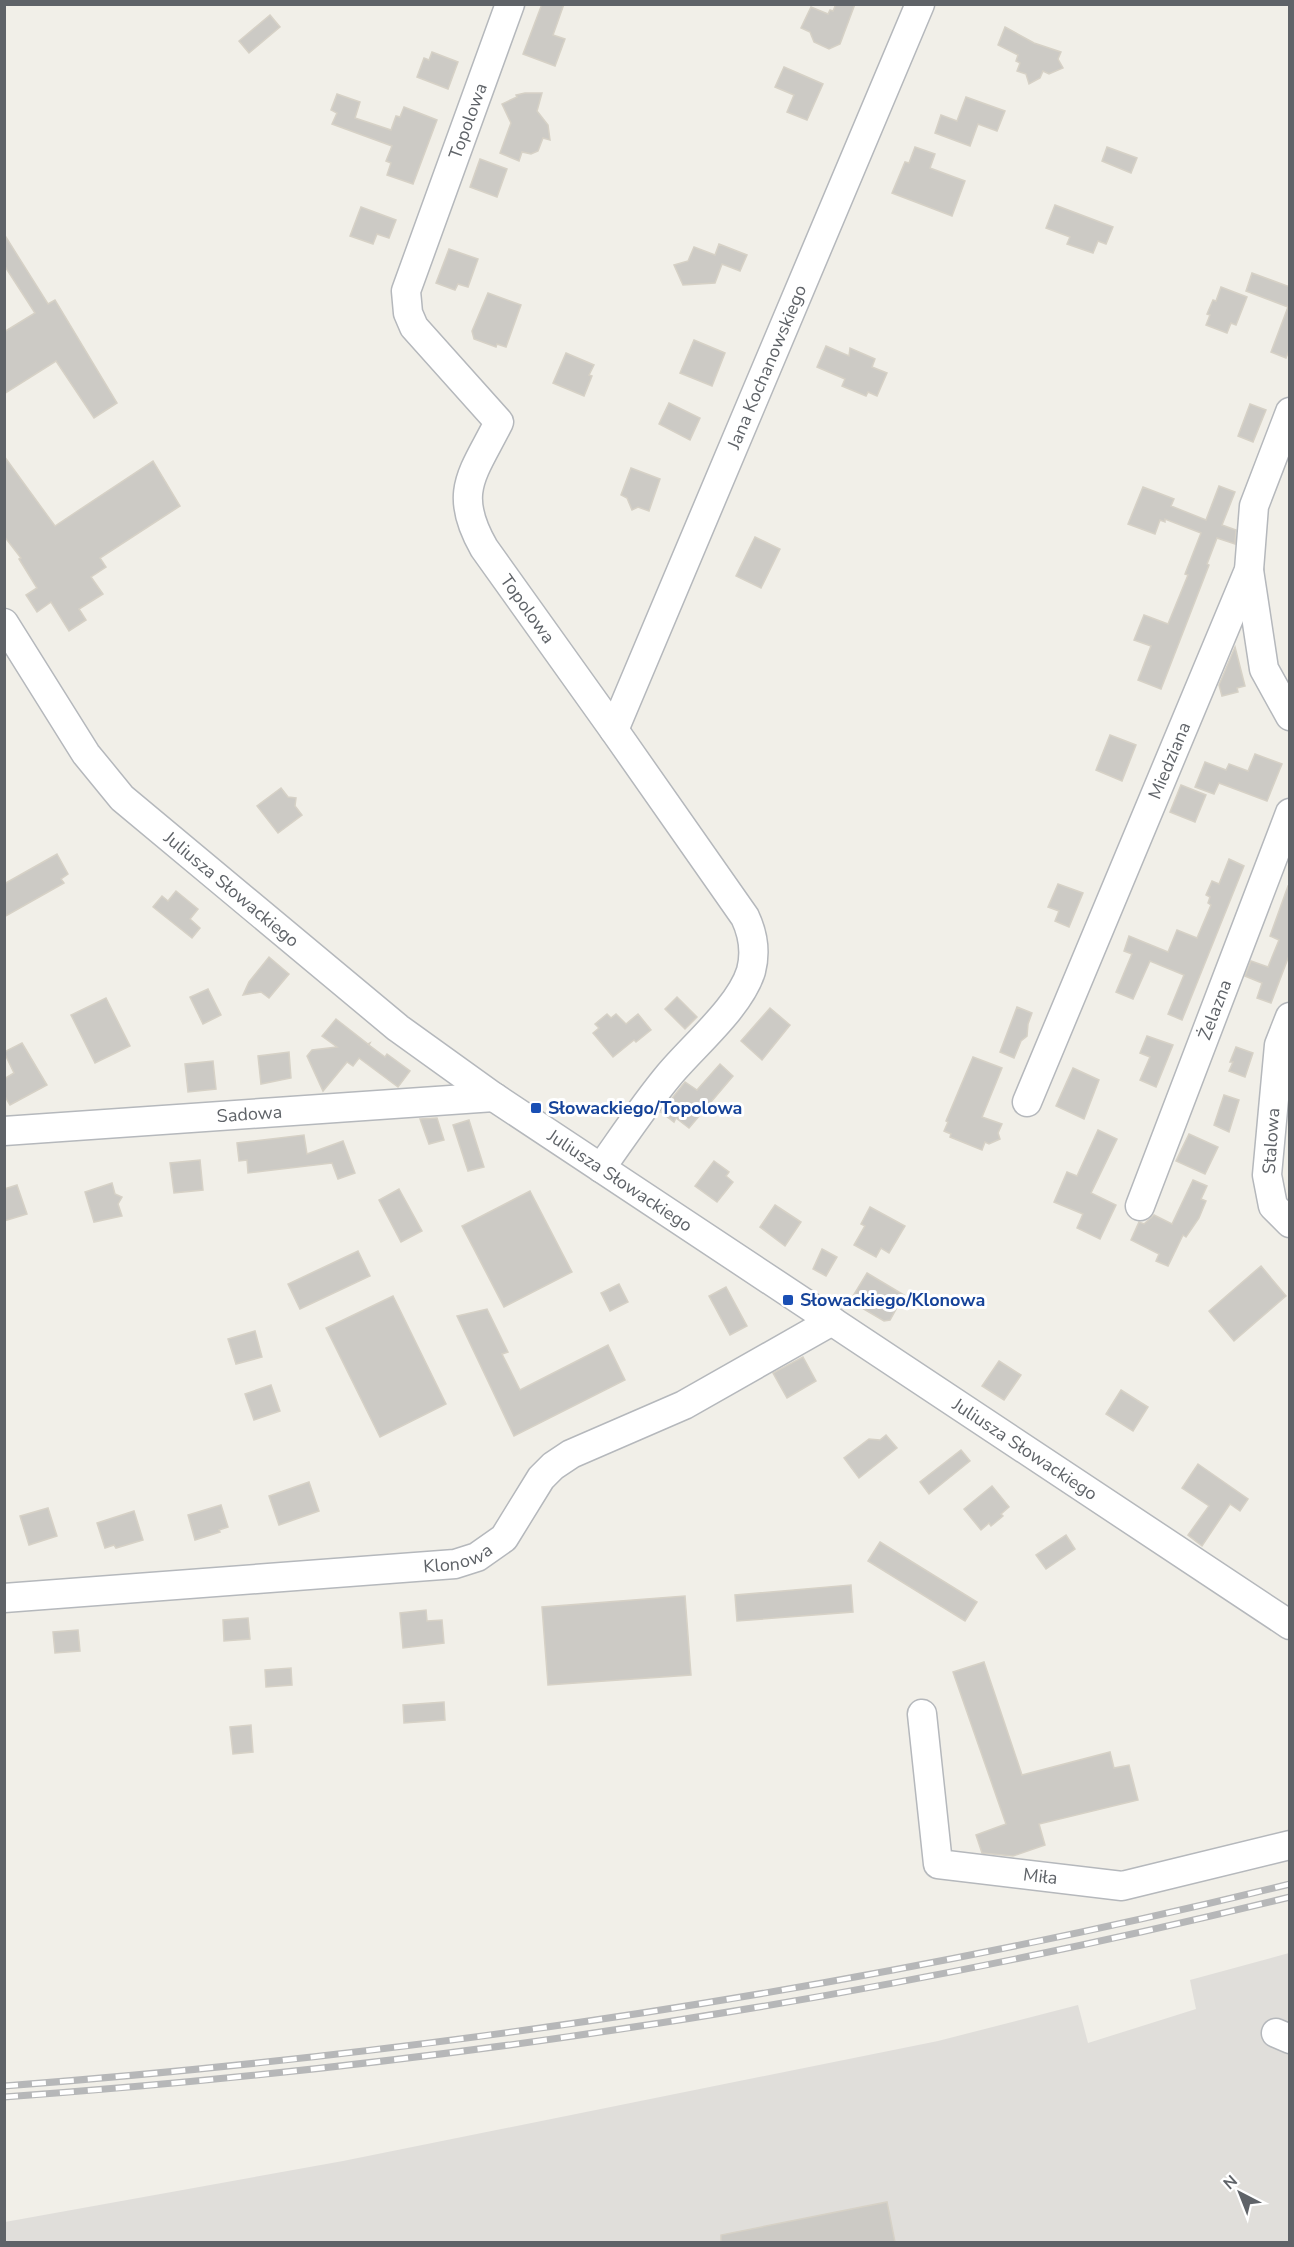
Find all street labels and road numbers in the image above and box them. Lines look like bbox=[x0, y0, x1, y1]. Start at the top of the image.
street label: Topolowa bbox=[443, 79, 493, 163]
street label: Jana Kochanowskiego bbox=[721, 281, 812, 454]
street label: Topolowa bbox=[495, 570, 560, 648]
street label: Miedziana bbox=[1143, 718, 1196, 803]
street label: Juliusza Słowackiego bbox=[158, 825, 304, 953]
street label: Żelazna bbox=[1192, 976, 1237, 1043]
street label: Sadowa bbox=[216, 1100, 283, 1128]
street label: Stalowa bbox=[1257, 1107, 1285, 1175]
street label: Juliusza Słowackiego bbox=[542, 1123, 697, 1237]
street label: Juliusza Słowackiego bbox=[947, 1392, 1102, 1506]
street label: Klonowa bbox=[422, 1538, 497, 1578]
street label: Miła bbox=[1022, 1862, 1059, 1890]

